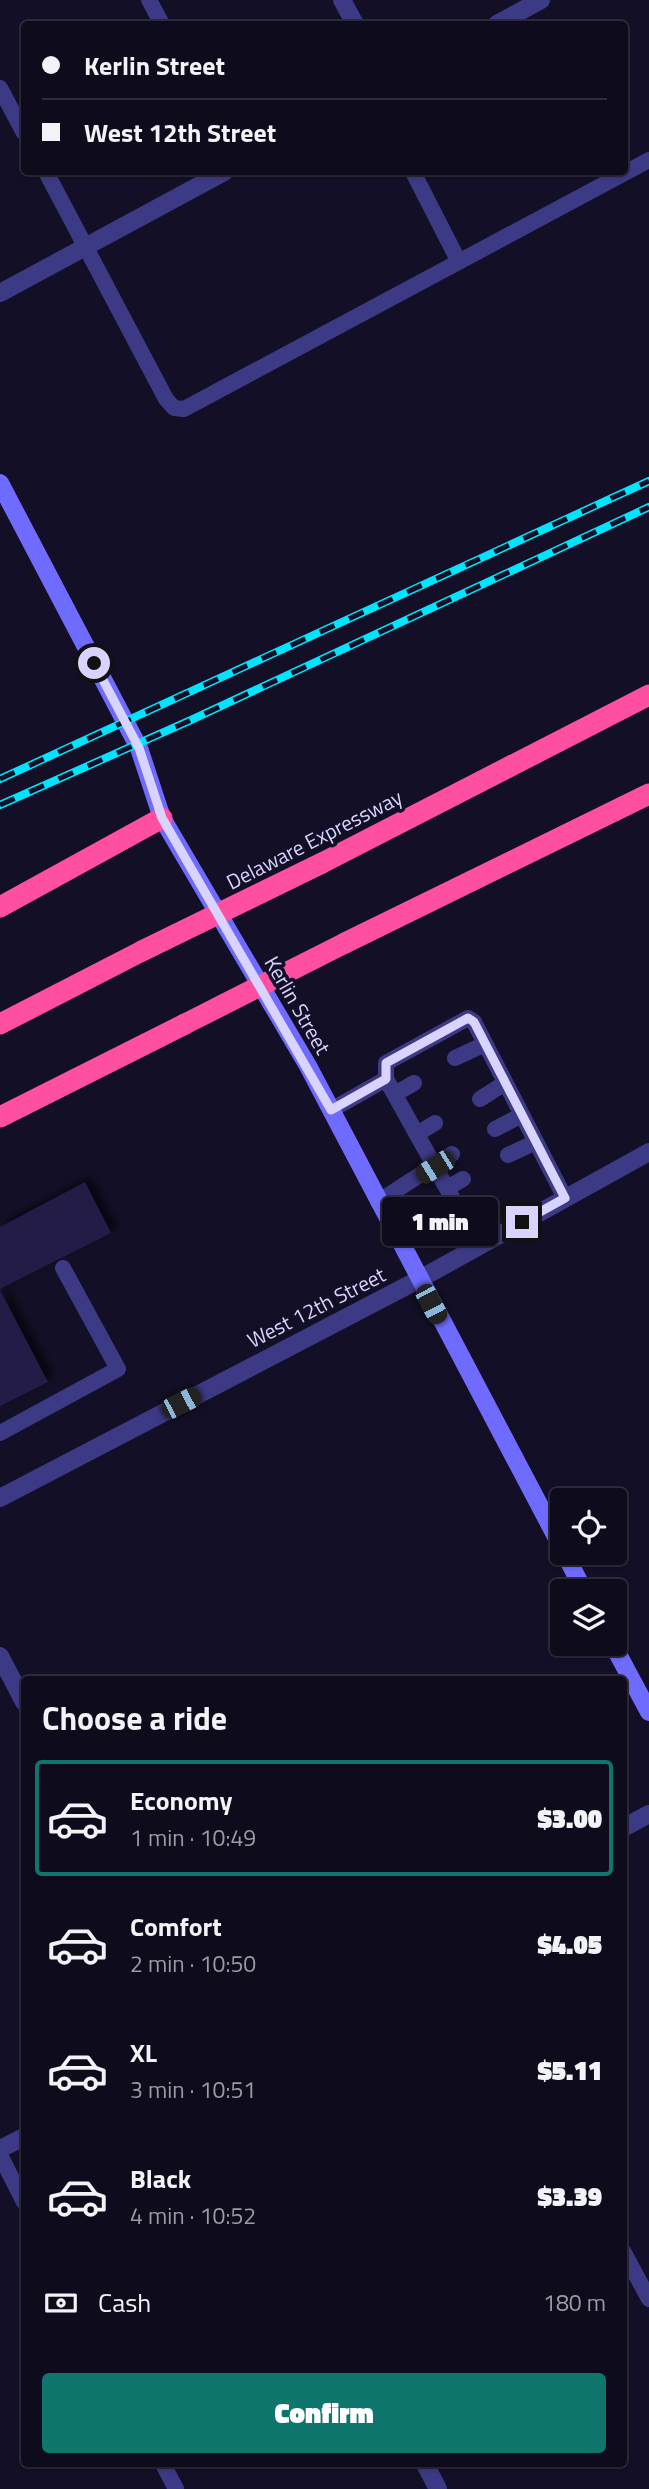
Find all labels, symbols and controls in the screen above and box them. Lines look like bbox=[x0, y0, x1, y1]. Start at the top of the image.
text: Kerlin Street bbox=[84, 46, 225, 85]
text: West 12th Street bbox=[84, 113, 276, 152]
route start bbox=[78, 647, 110, 679]
street label: Delaware Expressway bbox=[220, 781, 408, 897]
street label: Kerlin Street bbox=[257, 950, 339, 1061]
car bbox=[412, 1147, 459, 1187]
callout: 1 min bbox=[382, 1198, 498, 1246]
text: 1 min bbox=[411, 1204, 469, 1239]
route end bbox=[506, 1206, 538, 1238]
street label: West 12th Street bbox=[241, 1258, 391, 1356]
car bbox=[412, 1281, 451, 1327]
car bbox=[158, 1384, 205, 1422]
map controls bbox=[550, 1488, 627, 1656]
button: locate bbox=[550, 1488, 627, 1565]
button: layers bbox=[550, 1579, 627, 1656]
text: Choose a ride bbox=[42, 1694, 227, 1742]
text: Economy bbox=[130, 1781, 232, 1820]
icon: car bbox=[46, 1787, 109, 1850]
text: $3.00 bbox=[537, 1799, 602, 1838]
text: 1 min · 10:49 bbox=[130, 1820, 256, 1855]
text: Comfort bbox=[130, 1907, 222, 1946]
icon: car bbox=[46, 1913, 109, 1976]
text: $4.05 bbox=[537, 1925, 602, 1964]
text: 2 min · 10:50 bbox=[130, 1946, 256, 1981]
text: XL bbox=[130, 2033, 157, 2072]
icon: car bbox=[46, 2039, 109, 2102]
text: $5.11 bbox=[537, 2051, 602, 2090]
text: 3 min · 10:51 bbox=[130, 2072, 256, 2107]
text: Black bbox=[130, 2159, 191, 2198]
icon: car bbox=[46, 2165, 109, 2228]
text: $3.39 bbox=[537, 2177, 602, 2216]
text: 4 min · 10:52 bbox=[130, 2198, 256, 2233]
text: Cash bbox=[98, 2283, 151, 2322]
icon: cash bbox=[42, 2284, 80, 2322]
text: 180 m bbox=[543, 2285, 606, 2320]
button: Confirm bbox=[42, 2373, 606, 2453]

